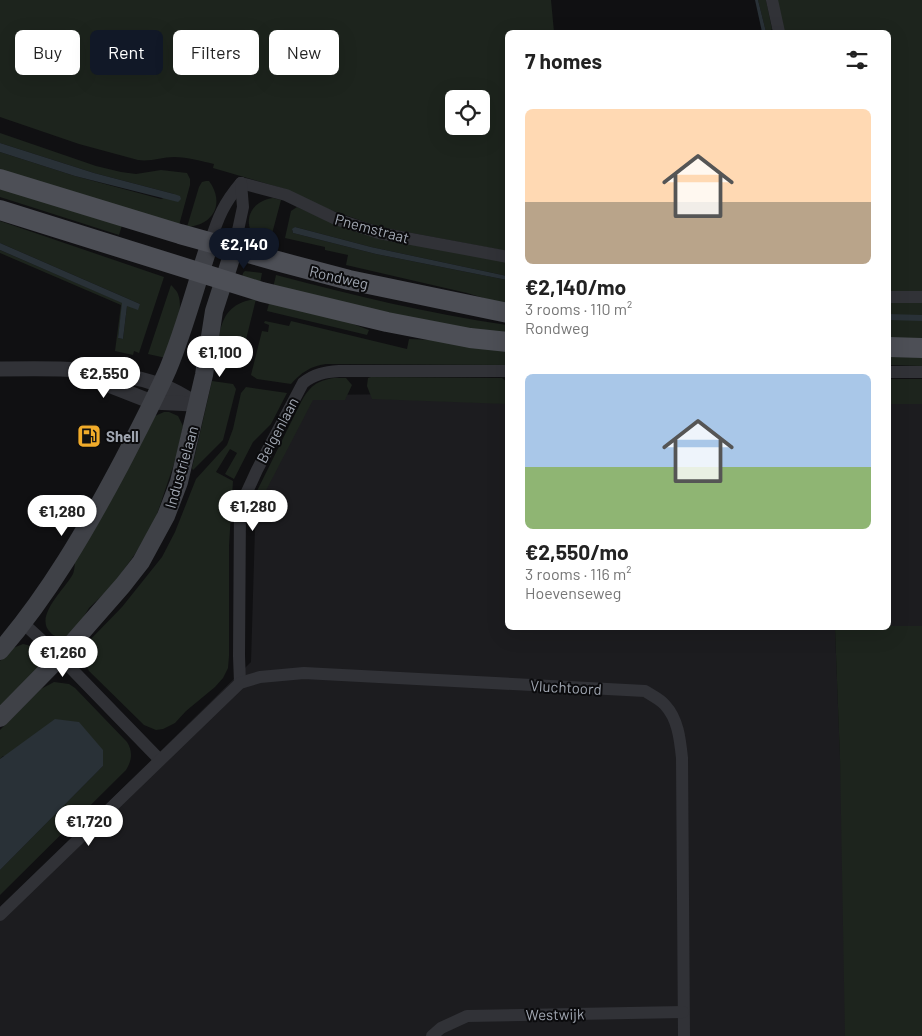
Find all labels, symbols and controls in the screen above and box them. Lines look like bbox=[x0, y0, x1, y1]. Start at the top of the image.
chip: Buy bbox=[15, 30, 80, 75]
chip: Rent bbox=[90, 30, 163, 75]
chip: Filters bbox=[173, 30, 259, 75]
chip: New bbox=[269, 30, 339, 75]
icon: filters bbox=[843, 46, 871, 74]
text: 7 homes bbox=[525, 48, 602, 73]
map controls bbox=[445, 90, 490, 135]
button: locate bbox=[445, 90, 490, 135]
icon: home bbox=[653, 141, 743, 231]
street label: Pnemstraat bbox=[333, 209, 411, 247]
pin: €2,140 bbox=[203, 228, 285, 270]
text: €2,140 bbox=[220, 234, 268, 253]
street label: Rondweg bbox=[308, 261, 370, 293]
text: €2,140/mo bbox=[525, 274, 626, 299]
text: 3 rooms · 110 m² bbox=[525, 299, 632, 318]
text: Rondweg bbox=[525, 318, 589, 337]
pin: €1,100 bbox=[179, 336, 261, 378]
text: €1,100 bbox=[198, 342, 242, 361]
pin: €2,550 bbox=[63, 356, 145, 399]
text: €2,550 bbox=[79, 363, 129, 382]
street label: Belgenlaan bbox=[252, 394, 302, 466]
icon: home bbox=[653, 406, 743, 496]
fuel station icon: Shell bbox=[76, 423, 102, 449]
street label: Industrielaan bbox=[161, 424, 201, 510]
place label: Shell bbox=[106, 427, 139, 445]
pin: €1,280 bbox=[212, 490, 294, 532]
pin: €1,280 bbox=[21, 494, 103, 537]
text: €1,280 bbox=[230, 496, 276, 515]
text: €1,280 bbox=[39, 501, 85, 520]
text: €2,550/mo bbox=[525, 539, 629, 564]
text: 3 rooms · 116 m² bbox=[525, 564, 631, 583]
text: Hoevenseweg bbox=[525, 583, 621, 602]
pin: €1,260 bbox=[22, 636, 104, 678]
text: €1,260 bbox=[40, 642, 86, 661]
street label: Vluchtoord bbox=[530, 676, 602, 698]
pin: €1,720 bbox=[48, 804, 130, 847]
text: €1,720 bbox=[66, 811, 112, 830]
street label: Westwijk bbox=[525, 1004, 585, 1024]

